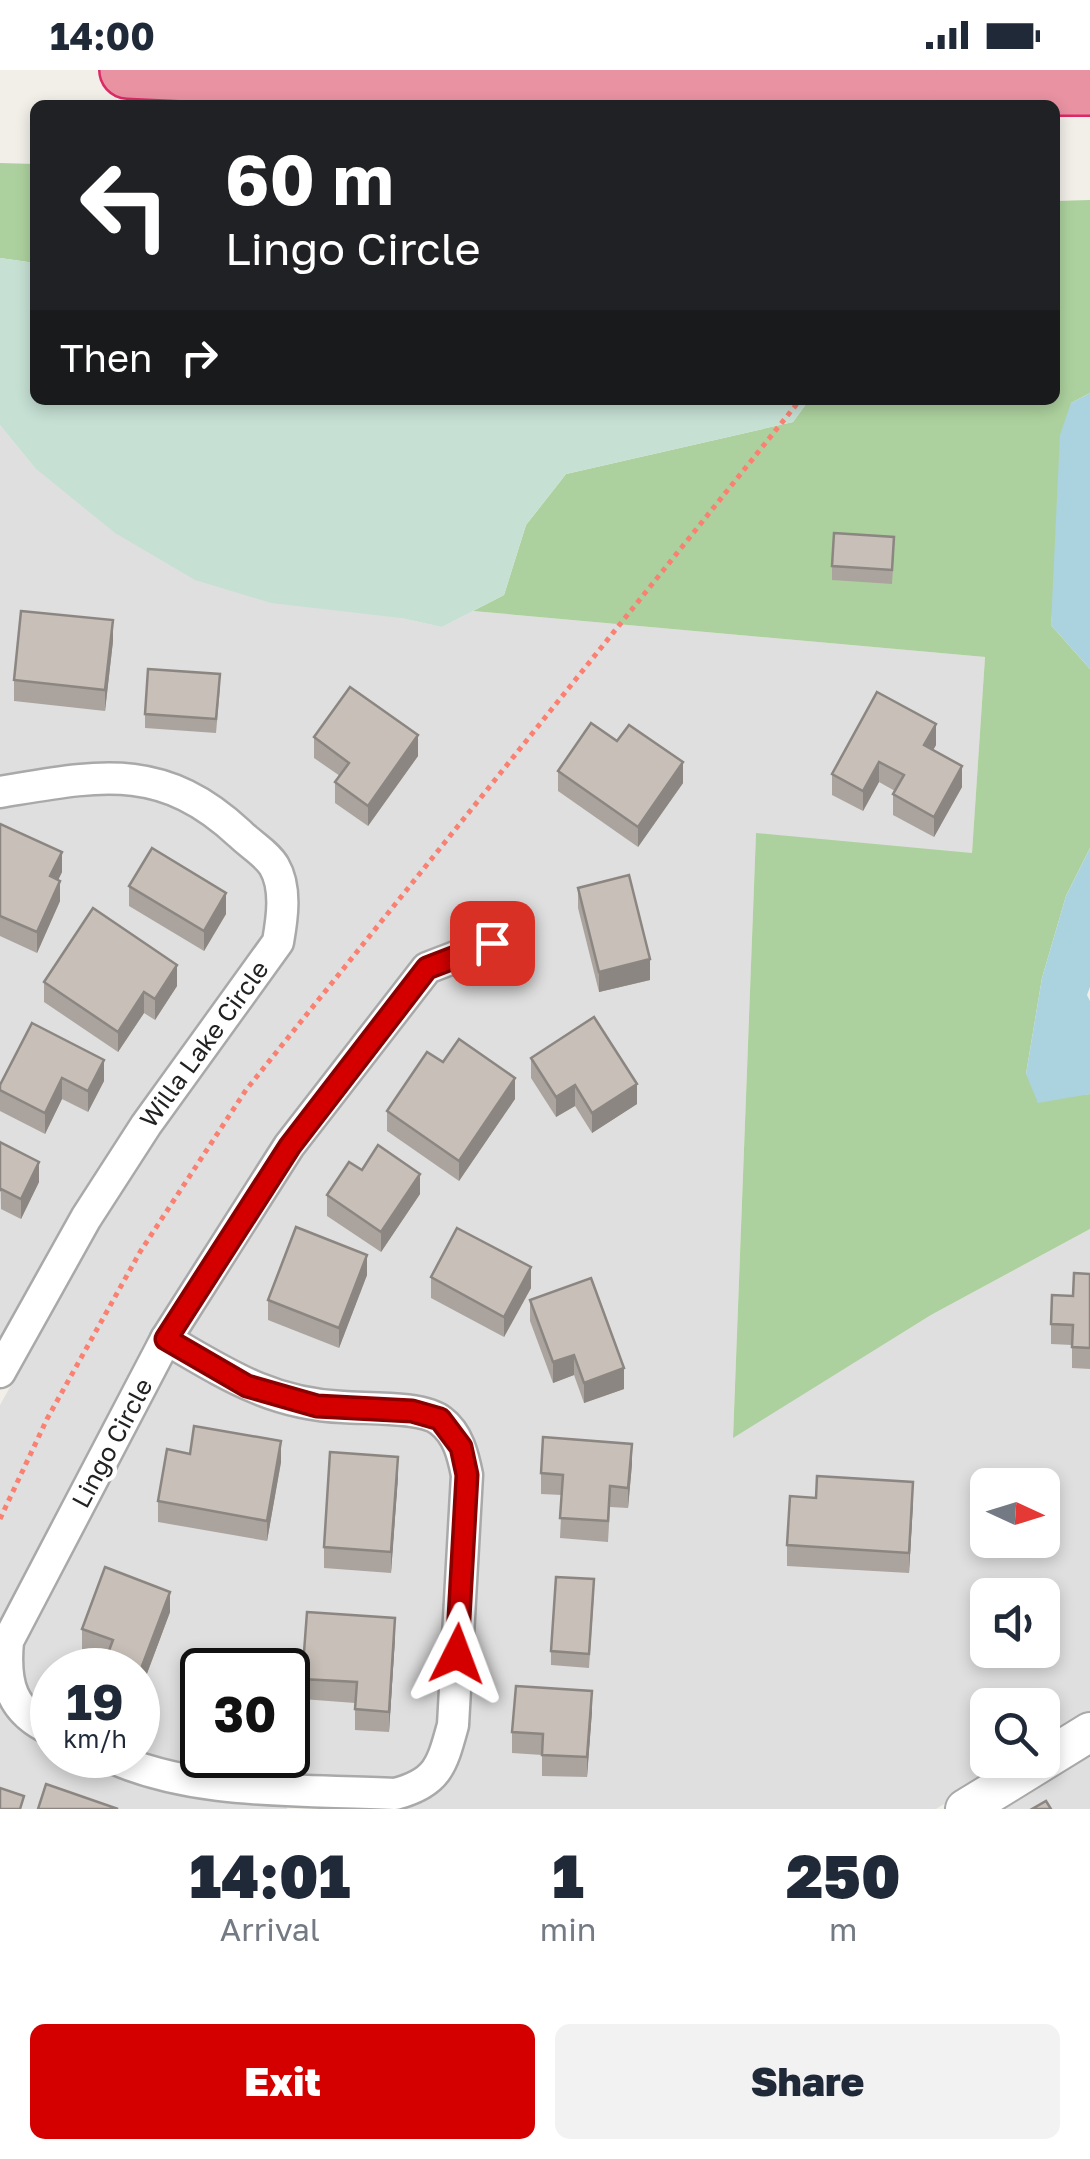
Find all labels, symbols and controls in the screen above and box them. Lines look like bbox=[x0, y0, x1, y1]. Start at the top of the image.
text: 14:00 bbox=[50, 13, 155, 58]
text: 60 m bbox=[225, 136, 394, 220]
icon: left bbox=[60, 140, 190, 270]
text: Lingo Circle bbox=[225, 221, 481, 275]
icon: right bbox=[172, 330, 227, 385]
text: Then bbox=[60, 335, 152, 380]
pin bbox=[450, 901, 535, 986]
icon: arrive bbox=[465, 916, 520, 971]
street label: Willa Lake Circle bbox=[133, 954, 275, 1133]
street label: Lingo Circle bbox=[65, 1373, 159, 1513]
north arrow bbox=[970, 1468, 1060, 1558]
map controls bbox=[970, 1468, 1060, 1778]
button: sound bbox=[970, 1578, 1060, 1668]
position arrow bbox=[405, 1602, 509, 1706]
speed limit sign: 30 bbox=[180, 1648, 310, 1778]
text: 19 bbox=[66, 1671, 124, 1731]
button: search bbox=[970, 1688, 1060, 1778]
text: km/h bbox=[63, 1723, 127, 1754]
text: 14:01 bbox=[189, 1839, 350, 1911]
text: 1 bbox=[552, 1839, 584, 1911]
text: 250 bbox=[786, 1839, 901, 1911]
text: Arrival bbox=[220, 1910, 320, 1948]
text: min bbox=[540, 1910, 596, 1948]
text: m bbox=[829, 1910, 857, 1948]
button: Exit bbox=[30, 2024, 535, 2139]
button: Share bbox=[555, 2024, 1060, 2139]

